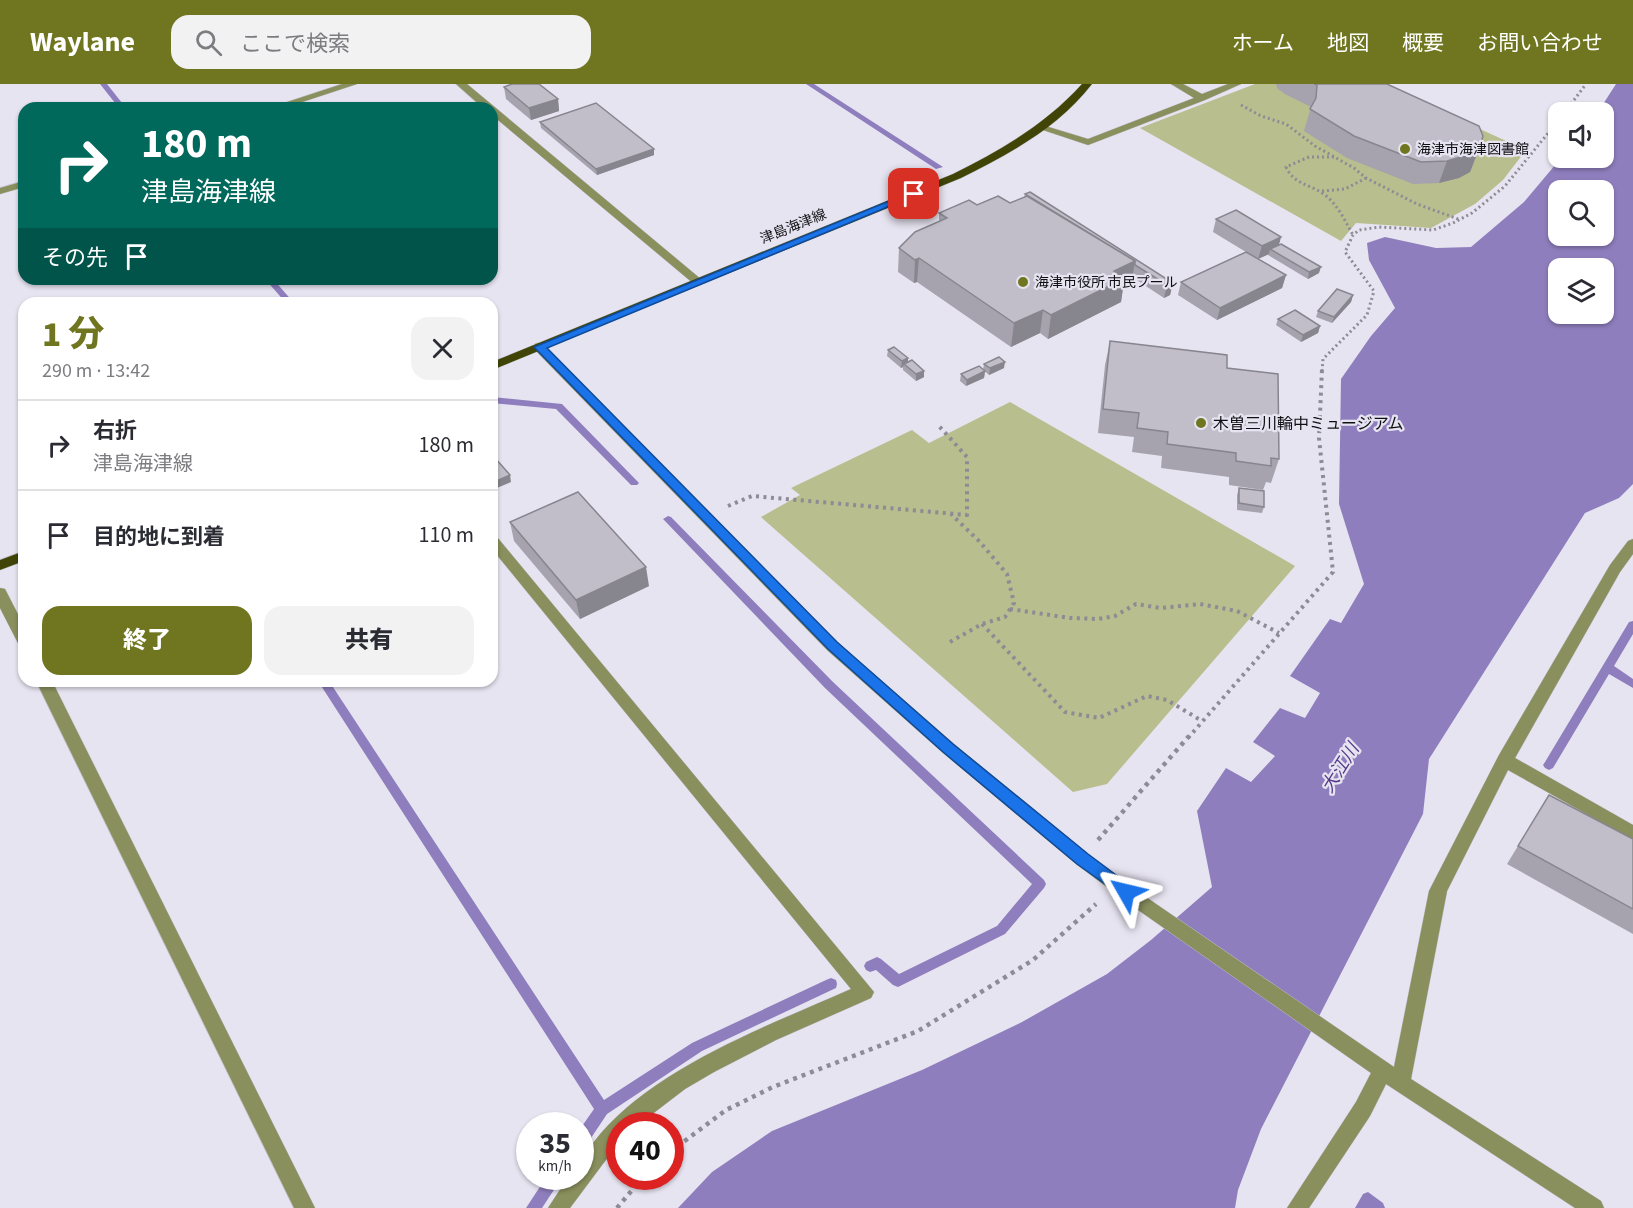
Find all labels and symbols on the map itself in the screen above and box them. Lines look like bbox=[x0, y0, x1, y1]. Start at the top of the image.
place label: 海津市海津図書館 bbox=[1417, 140, 1529, 160]
marker: 海津市海津図書館 bbox=[1398, 142, 1412, 156]
pin bbox=[888, 168, 939, 219]
street label: 津島海津線 bbox=[757, 205, 830, 249]
place label: 海津市役所 市民プール bbox=[1035, 273, 1178, 293]
marker: 海津市役所 市民プール bbox=[1016, 275, 1030, 289]
place label: 木曽三川輪中ミュージアム bbox=[1213, 413, 1404, 435]
marker: 木曽三川輪中ミュージアム bbox=[1194, 416, 1208, 430]
water label: 大江川 bbox=[1316, 737, 1366, 798]
position arrow bbox=[1094, 860, 1158, 924]
speed limit sign: 40 bbox=[606, 1112, 684, 1190]

